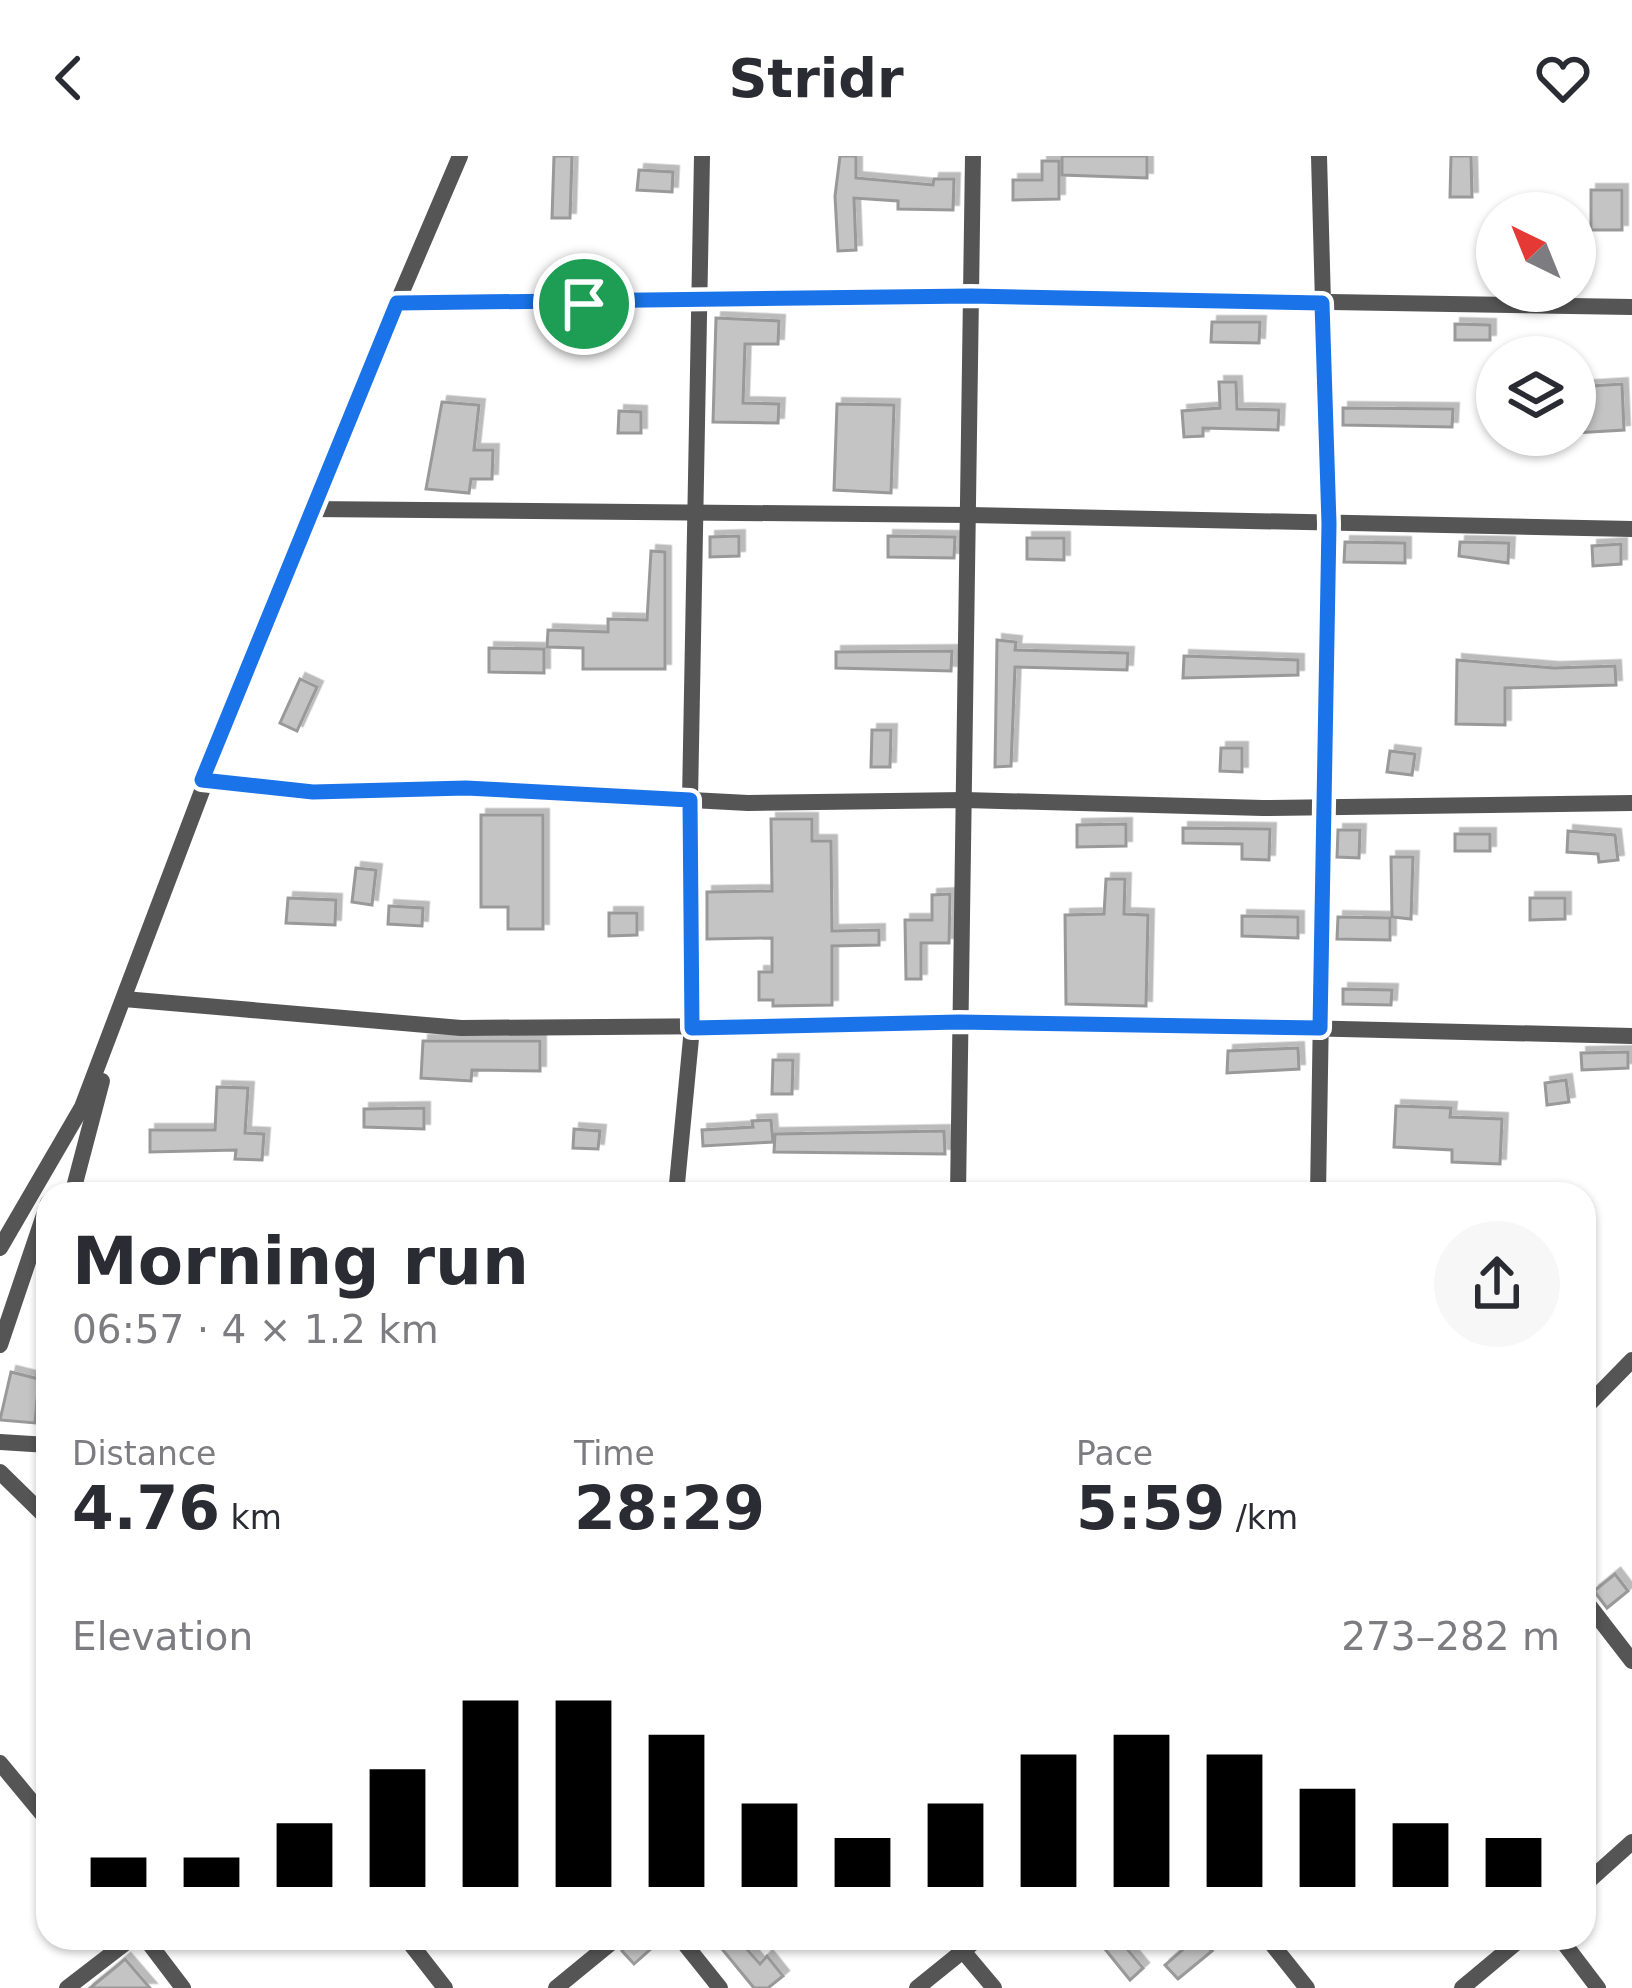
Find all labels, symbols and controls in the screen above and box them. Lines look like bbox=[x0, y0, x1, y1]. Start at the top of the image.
icon: back bbox=[36, 45, 102, 111]
icon: heart bbox=[1530, 45, 1596, 111]
text: Stridr bbox=[728, 47, 904, 110]
north arrow bbox=[1476, 192, 1596, 312]
map controls bbox=[1476, 192, 1596, 456]
pin bbox=[533, 253, 635, 355]
icon: arrive bbox=[551, 271, 617, 337]
button: layers bbox=[1476, 336, 1596, 456]
button: share bbox=[1434, 1221, 1560, 1347]
text: Morning run bbox=[72, 1223, 529, 1300]
text: 06:57 · 4 × 1.2 km bbox=[72, 1307, 439, 1352]
text: Distance bbox=[72, 1434, 216, 1473]
text: Time bbox=[574, 1434, 655, 1473]
text: Pace bbox=[1076, 1434, 1153, 1473]
text: 4.76 bbox=[72, 1473, 220, 1543]
text: 28:29 bbox=[574, 1473, 765, 1543]
text: 5:59 bbox=[1076, 1473, 1225, 1543]
text: km bbox=[220, 1498, 282, 1537]
text: /km bbox=[1225, 1498, 1298, 1537]
text: Elevation bbox=[72, 1614, 253, 1659]
text: 273–282 m bbox=[1341, 1614, 1560, 1659]

